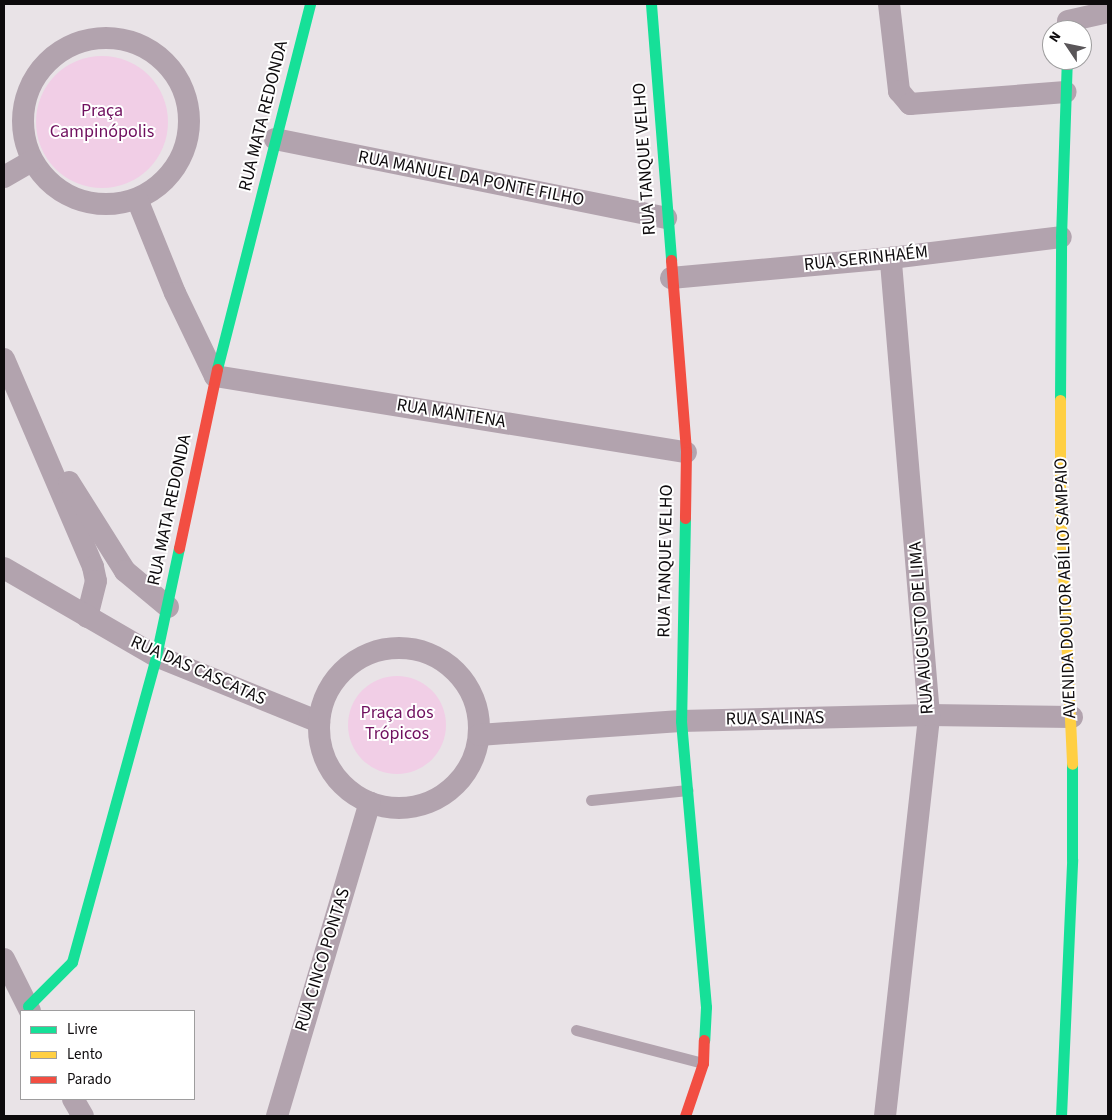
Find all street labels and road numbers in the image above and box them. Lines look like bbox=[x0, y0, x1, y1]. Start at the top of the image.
street label: RUA MATA REDONDA bbox=[235, 39, 293, 193]
street label: RUA TANQUE VELHO bbox=[629, 82, 661, 236]
street label: RUA MANUEL DA PONTE FILHO bbox=[356, 146, 586, 212]
street label: RUA SERINHAÉM bbox=[803, 242, 929, 276]
street label: RUA MANTENA bbox=[395, 395, 507, 433]
street label: RUA MATA REDONDA bbox=[143, 432, 197, 588]
street label: AVENIDA DOUTOR ABÍLIO SAMPAIO bbox=[1051, 457, 1081, 719]
street label: RUA TANQUE VELHO bbox=[654, 484, 678, 638]
street label: RUA AUGUSTO DE LIMA bbox=[905, 541, 939, 715]
street label: RUA DAS CASCATAS bbox=[127, 631, 269, 711]
street label: RUA SALINAS bbox=[725, 707, 825, 731]
street label: RUA CINCO PONTAS bbox=[291, 886, 355, 1034]

